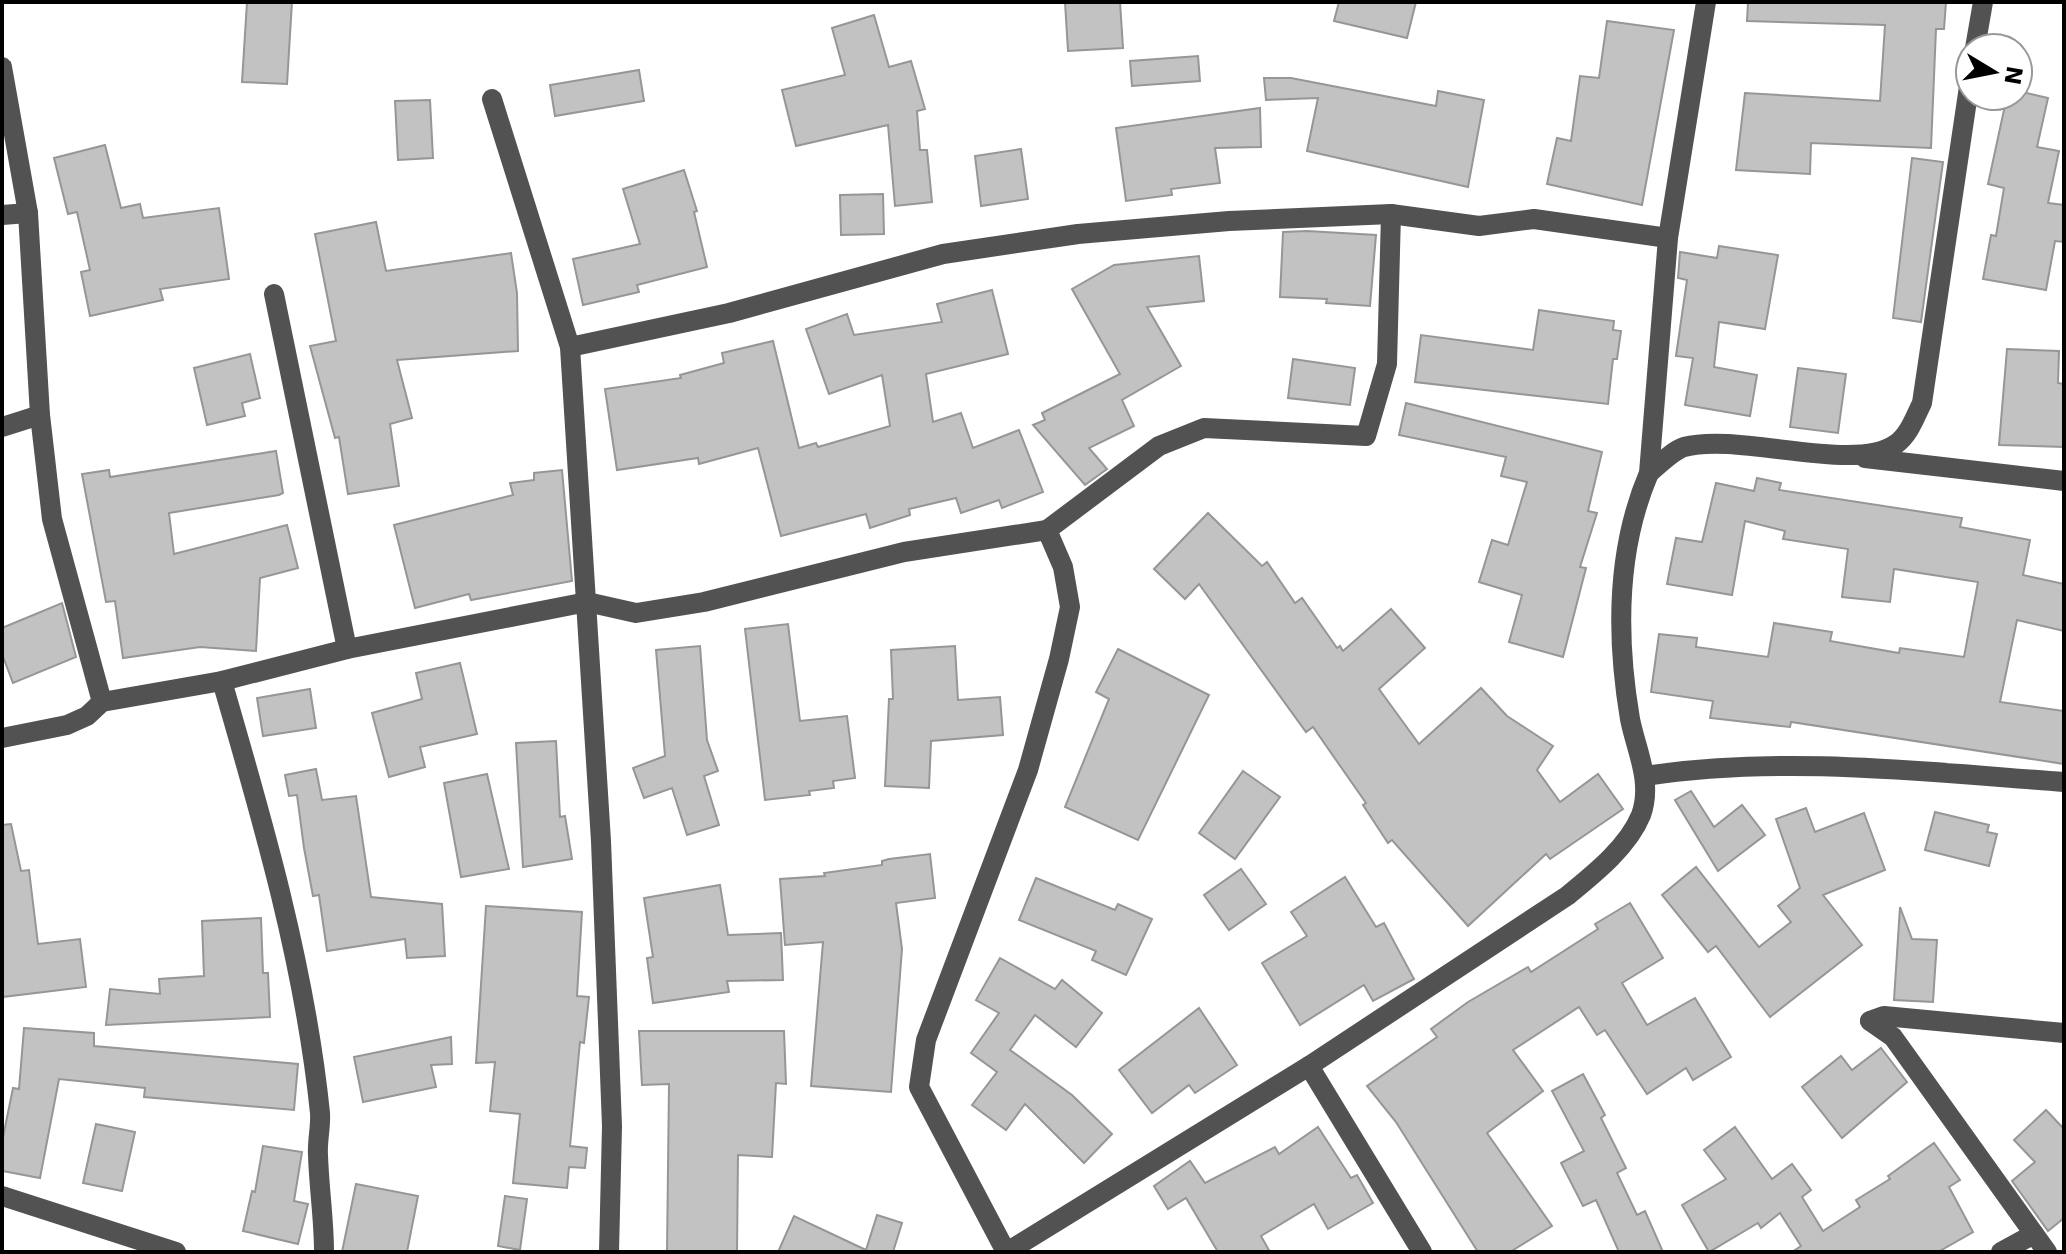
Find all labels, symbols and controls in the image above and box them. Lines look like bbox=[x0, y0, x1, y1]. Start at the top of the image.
north arrow bbox=[1954, 32, 2034, 112]
text: N bbox=[1999, 64, 2027, 87]

